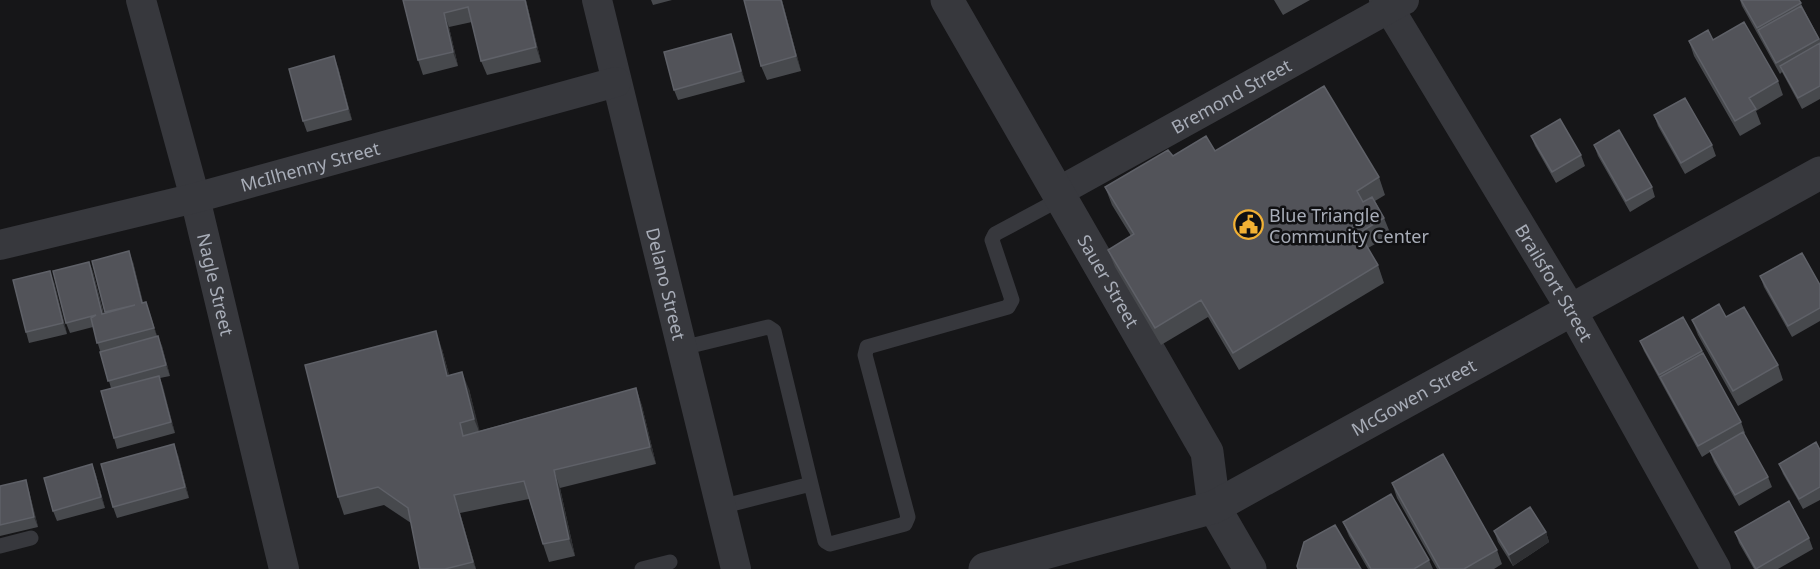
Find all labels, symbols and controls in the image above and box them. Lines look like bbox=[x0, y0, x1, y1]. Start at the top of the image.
street label: Bremond Street bbox=[1167, 53, 1296, 139]
street label: McIlhenny Street bbox=[238, 136, 383, 197]
place label: Blue Triangle Community Center bbox=[1269, 203, 1429, 248]
public building icon: Blue Triangle Community Center bbox=[1232, 209, 1264, 241]
street label: Brailsfort Street bbox=[1510, 219, 1599, 346]
street label: Delano Street bbox=[641, 225, 692, 343]
street label: Sauer Street bbox=[1072, 230, 1145, 332]
street label: Nagle Street bbox=[192, 231, 240, 338]
street label: McGowen Street bbox=[1347, 353, 1481, 441]

